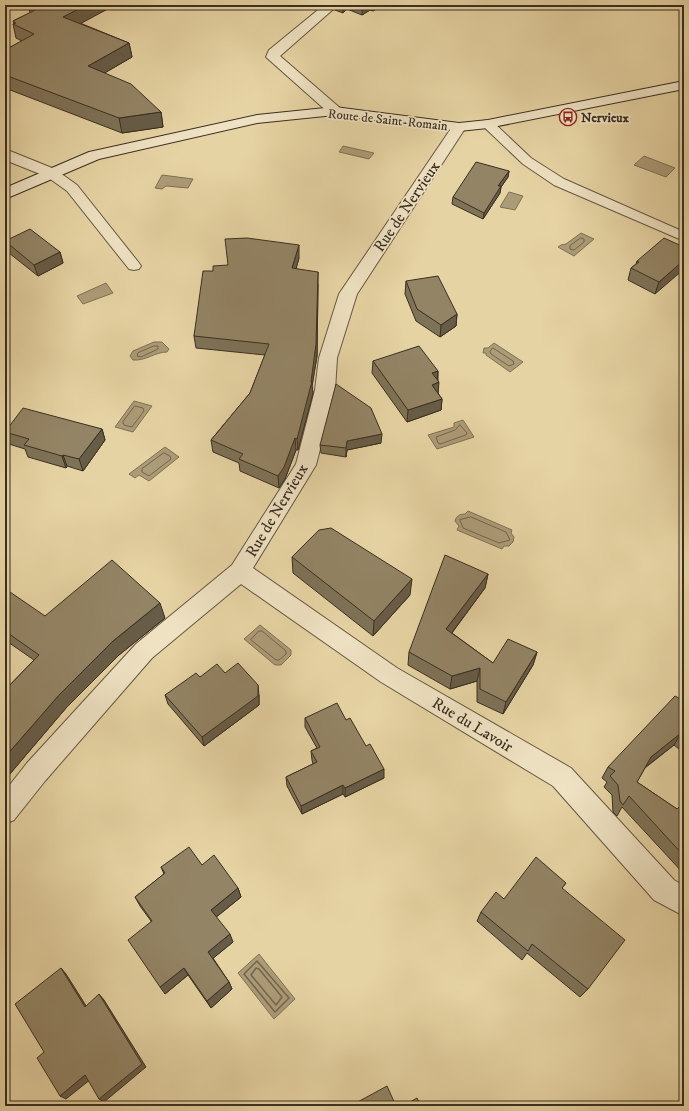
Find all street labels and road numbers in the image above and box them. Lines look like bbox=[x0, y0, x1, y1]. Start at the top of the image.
street label: Route de Saint-Romain bbox=[327, 106, 449, 134]
street label: Rue de Nervieux bbox=[369, 157, 445, 256]
street label: Rue de Nervieux bbox=[241, 460, 313, 561]
street label: Rue du Lavoir bbox=[428, 693, 517, 757]

